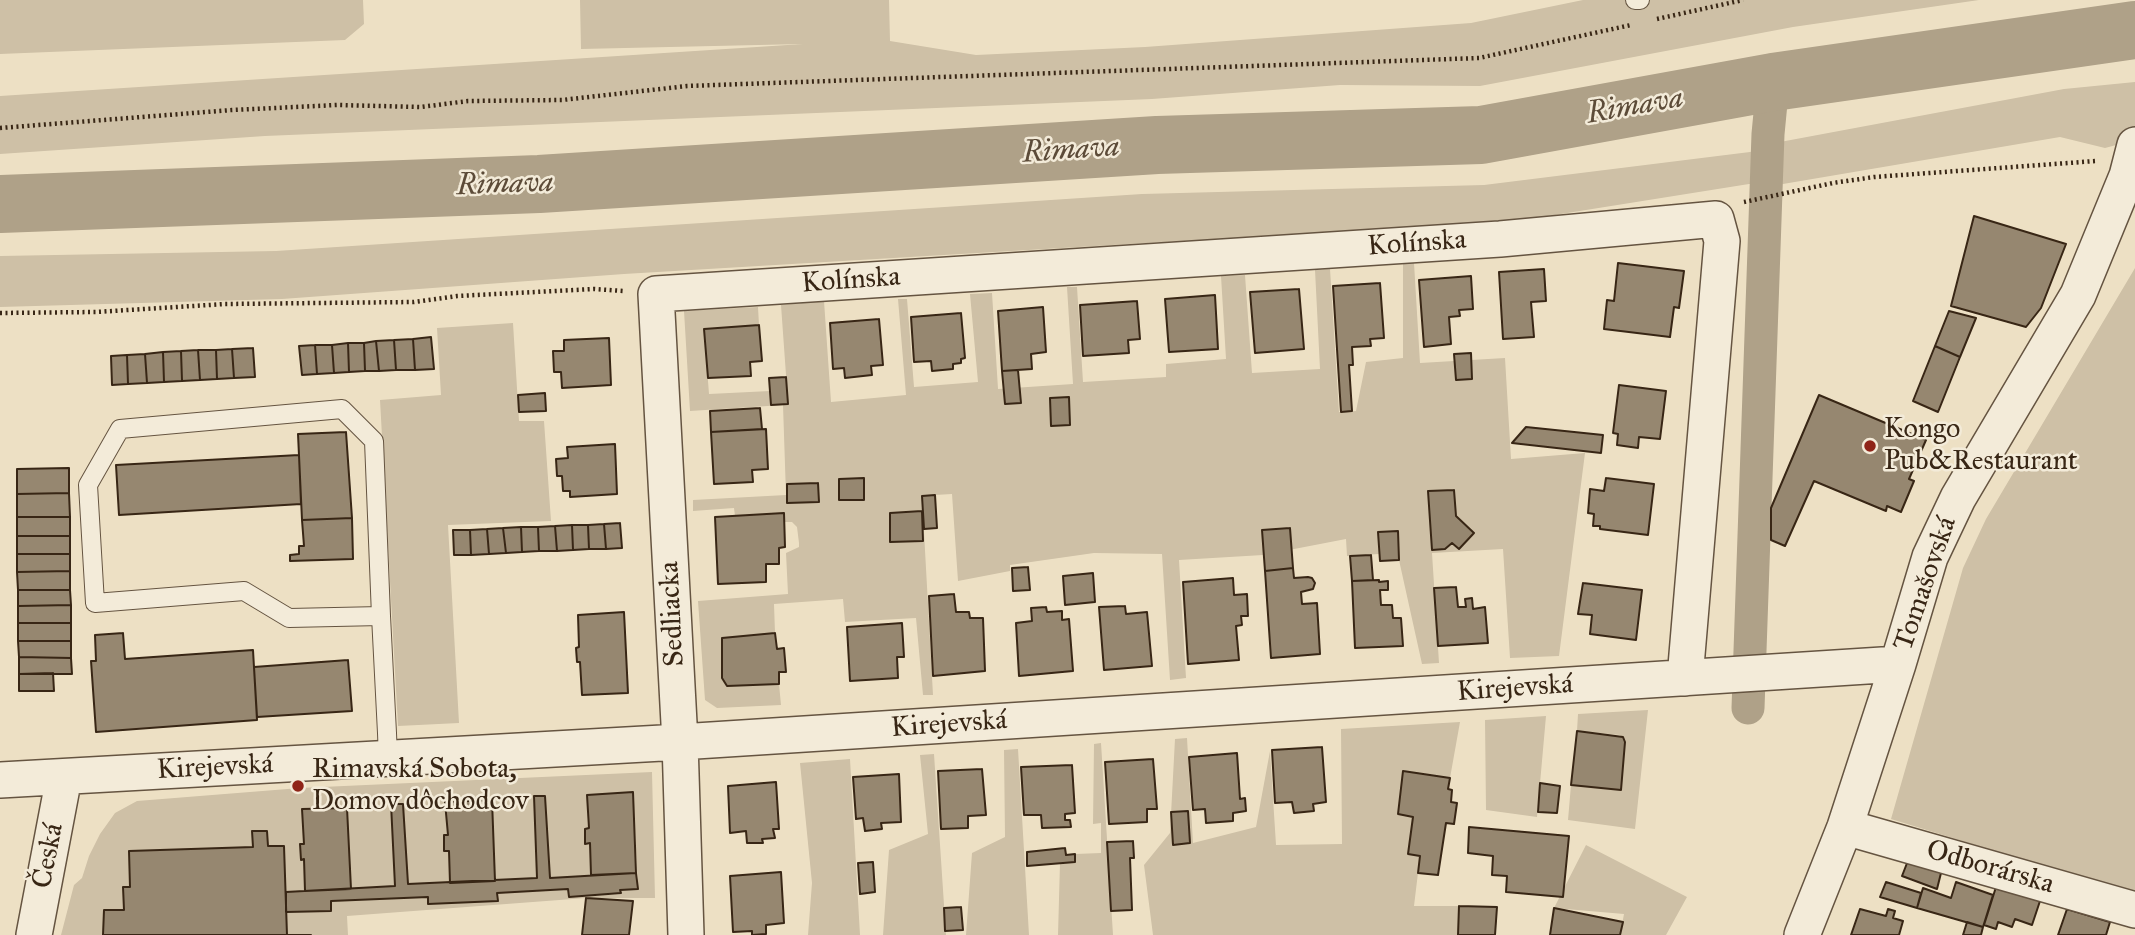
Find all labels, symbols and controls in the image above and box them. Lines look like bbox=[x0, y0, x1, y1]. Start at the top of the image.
water label: Rimava bbox=[1584, 81, 1686, 133]
water label: Rimava bbox=[1021, 130, 1121, 172]
water label: Rimava bbox=[456, 165, 554, 205]
street label: Kolínska bbox=[1366, 224, 1468, 264]
street label: Kolínska bbox=[800, 261, 902, 301]
place label: Kongo Pub&Restaurant bbox=[1884, 413, 2078, 479]
marker: Kongo Pub&Restaurant bbox=[1862, 438, 1878, 454]
street label: Tomašovská bbox=[1887, 513, 1965, 655]
street label: Sedliacka bbox=[653, 560, 693, 668]
street label: Kirejevská bbox=[1456, 668, 1574, 710]
street label: Kirejevská bbox=[890, 704, 1008, 746]
street label: Kirejevská bbox=[156, 748, 274, 788]
place label: Rimavská Sobota, Domov dôchodcov bbox=[312, 753, 529, 819]
marker: Rimavská Sobota, Domov dôchodcov bbox=[290, 778, 306, 794]
street label: Česká bbox=[26, 821, 72, 891]
street label: Odborárska bbox=[1922, 834, 2058, 902]

